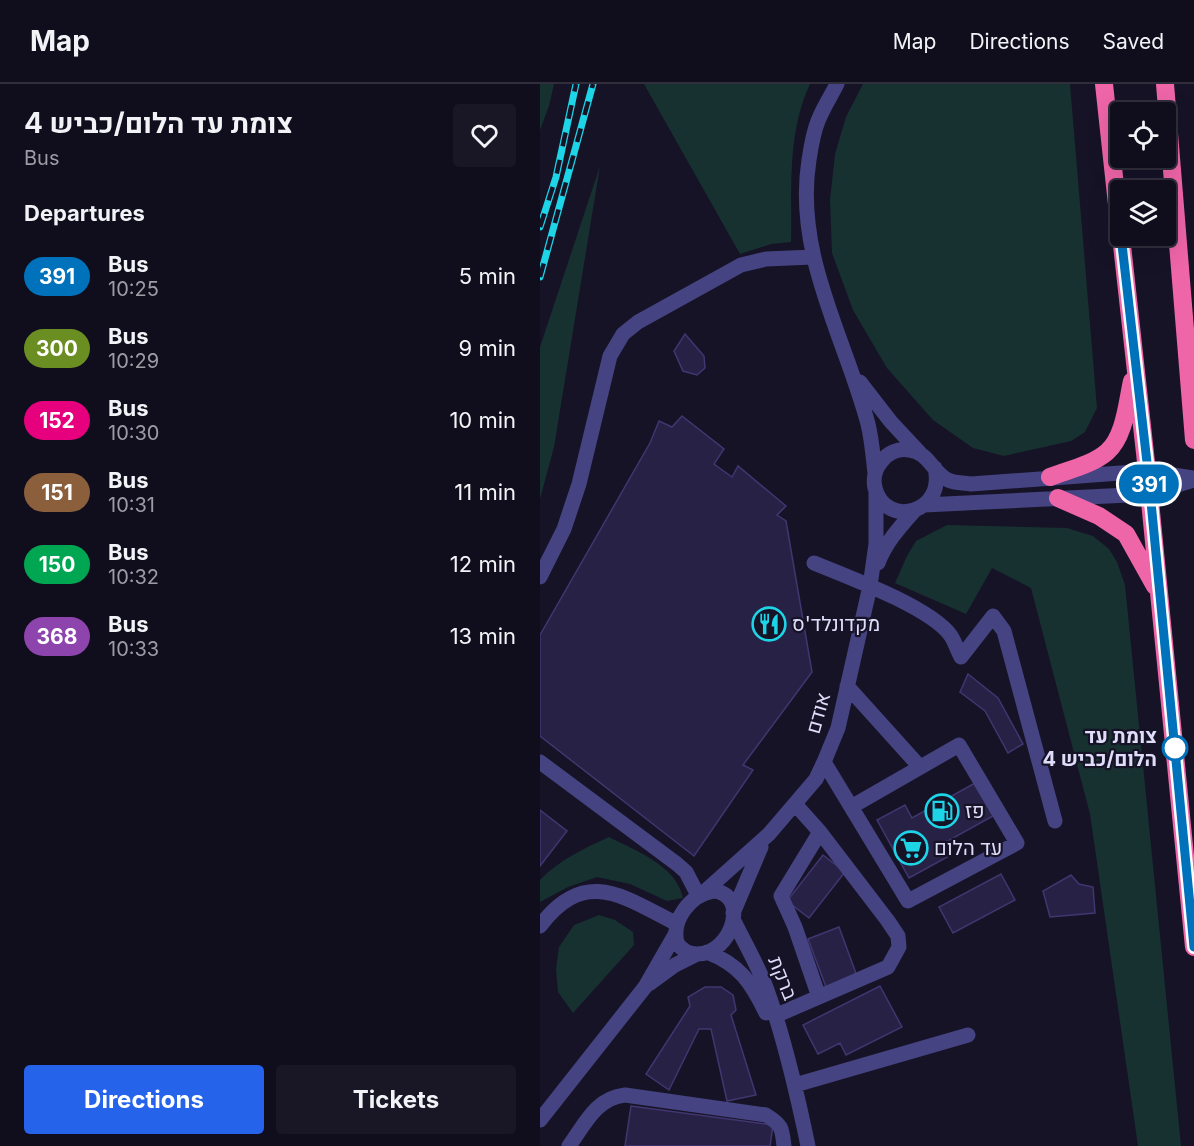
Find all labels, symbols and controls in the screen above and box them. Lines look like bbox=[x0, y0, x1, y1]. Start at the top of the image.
text: Map bbox=[30, 24, 90, 58]
text: Map bbox=[893, 29, 936, 54]
text: Directions bbox=[969, 29, 1070, 54]
text: Saved bbox=[1103, 29, 1164, 54]
map controls bbox=[1110, 102, 1176, 246]
button: locate bbox=[1110, 102, 1176, 168]
button: heart bbox=[453, 104, 516, 167]
text: צומת עד הלום/כביש 4 bbox=[24, 106, 293, 140]
text: Bus bbox=[24, 146, 59, 170]
button: layers bbox=[1110, 180, 1176, 246]
text: Departures bbox=[24, 200, 145, 226]
text: Bus bbox=[108, 251, 149, 277]
text: 5 min bbox=[459, 263, 516, 289]
text: 391 bbox=[39, 264, 75, 289]
text: 10:25 bbox=[108, 277, 159, 301]
text: Bus bbox=[108, 323, 149, 349]
text: 9 min bbox=[459, 335, 516, 361]
text: 300 bbox=[36, 336, 78, 361]
text: 10:29 bbox=[108, 349, 159, 373]
text: Bus bbox=[108, 395, 149, 421]
text: 10 min bbox=[449, 407, 516, 433]
text: 152 bbox=[39, 408, 75, 433]
text: 10:30 bbox=[108, 421, 159, 445]
line badge: 391 bbox=[1114, 464, 1184, 504]
text: Bus bbox=[108, 467, 149, 493]
text: 391 bbox=[1131, 472, 1167, 497]
text: 11 min bbox=[454, 479, 516, 505]
text: 151 bbox=[41, 480, 73, 505]
text: 10:31 bbox=[108, 493, 155, 517]
text: Bus bbox=[108, 539, 149, 565]
text: 12 min bbox=[450, 551, 516, 577]
text: 150 bbox=[39, 552, 75, 577]
text: 10:32 bbox=[108, 565, 159, 589]
restaurant icon: מקדונלד'ס bbox=[751, 606, 787, 642]
text: Bus bbox=[108, 611, 149, 637]
place label: מקדונלד'ס bbox=[792, 612, 880, 636]
text: 13 min bbox=[450, 623, 516, 649]
text: 368 bbox=[37, 624, 77, 649]
text: 10:33 bbox=[108, 637, 159, 661]
street label: אודם bbox=[801, 690, 835, 736]
place label: צומת עד הלום/כביש 4 bbox=[1042, 724, 1157, 771]
marker: צומת עד הלום/כביש 4 bbox=[1162, 735, 1188, 761]
fuel station icon: פז bbox=[924, 793, 960, 829]
place label: פז bbox=[965, 799, 985, 823]
supermarket icon: עד הלום bbox=[893, 830, 929, 866]
place label: עד הלום bbox=[934, 836, 1002, 860]
street label: ברקת bbox=[763, 953, 803, 1004]
button: Directions bbox=[24, 1065, 264, 1134]
button: Tickets bbox=[276, 1065, 516, 1134]

